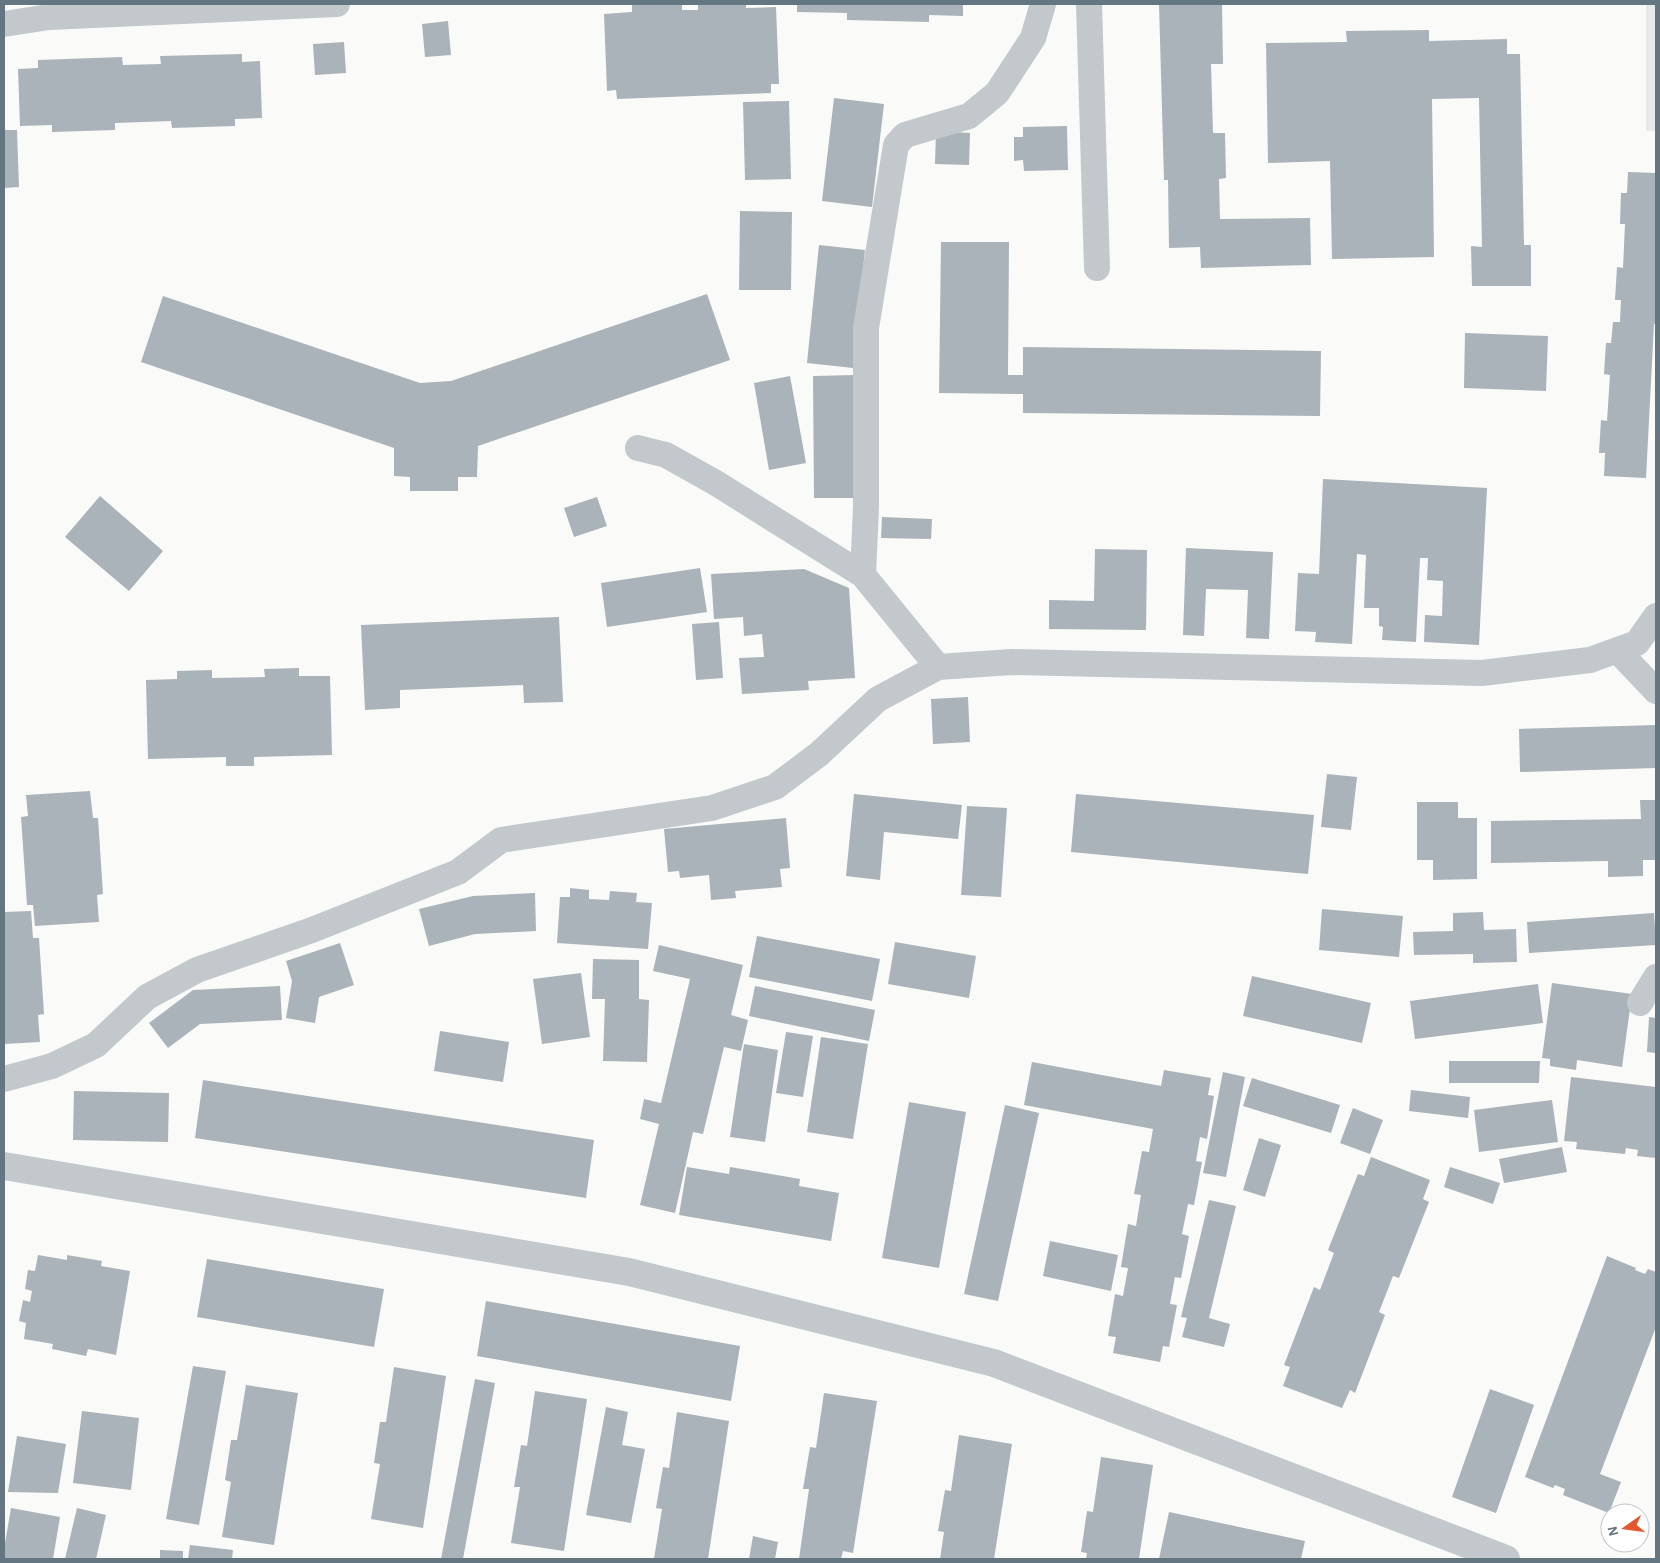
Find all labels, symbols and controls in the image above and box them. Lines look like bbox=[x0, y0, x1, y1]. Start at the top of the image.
north arrow bbox=[1600, 1503, 1650, 1553]
text: N bbox=[1605, 1524, 1621, 1537]

